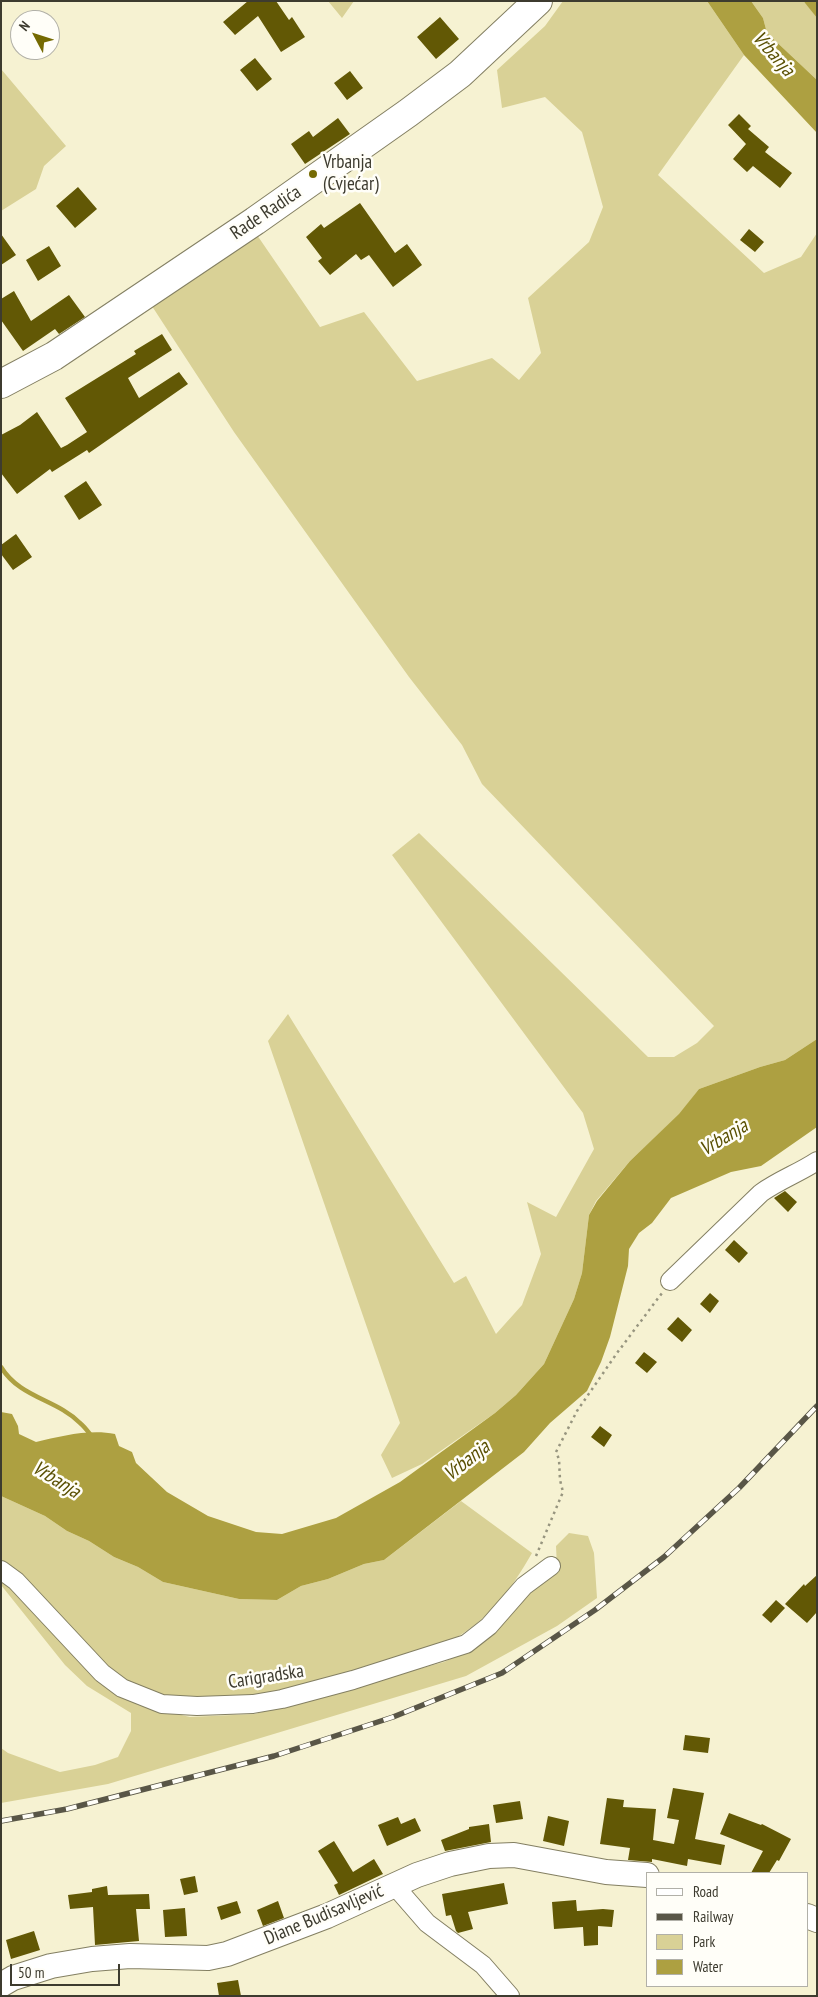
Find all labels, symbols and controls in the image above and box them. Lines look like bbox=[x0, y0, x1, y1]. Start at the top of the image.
north arrow bbox=[10, 10, 60, 60]
text: N bbox=[15, 17, 34, 35]
water label: Vrbanja bbox=[747, 27, 799, 81]
place label: Vrbanja (Cvjećar) bbox=[323, 152, 379, 196]
marker: Vrbanja (Cvjećar) bbox=[307, 168, 319, 180]
street label: Rade Radića bbox=[226, 181, 306, 245]
water label: Vrbanja bbox=[696, 1114, 752, 1162]
water label: Vrbanja bbox=[439, 1436, 495, 1486]
water label: Vrbanja bbox=[28, 1456, 84, 1504]
street label: Carigradska bbox=[227, 1660, 305, 1694]
legend bbox=[646, 1872, 808, 1987]
street label: Diane Budisavljević bbox=[261, 1880, 387, 1950]
text: Road bbox=[693, 1882, 719, 1901]
text: Railway bbox=[693, 1907, 733, 1926]
text: Park bbox=[693, 1932, 715, 1951]
scale bar bbox=[12, 1954, 122, 1986]
text: Water bbox=[693, 1957, 723, 1976]
text: 50 m bbox=[18, 1963, 44, 1982]

